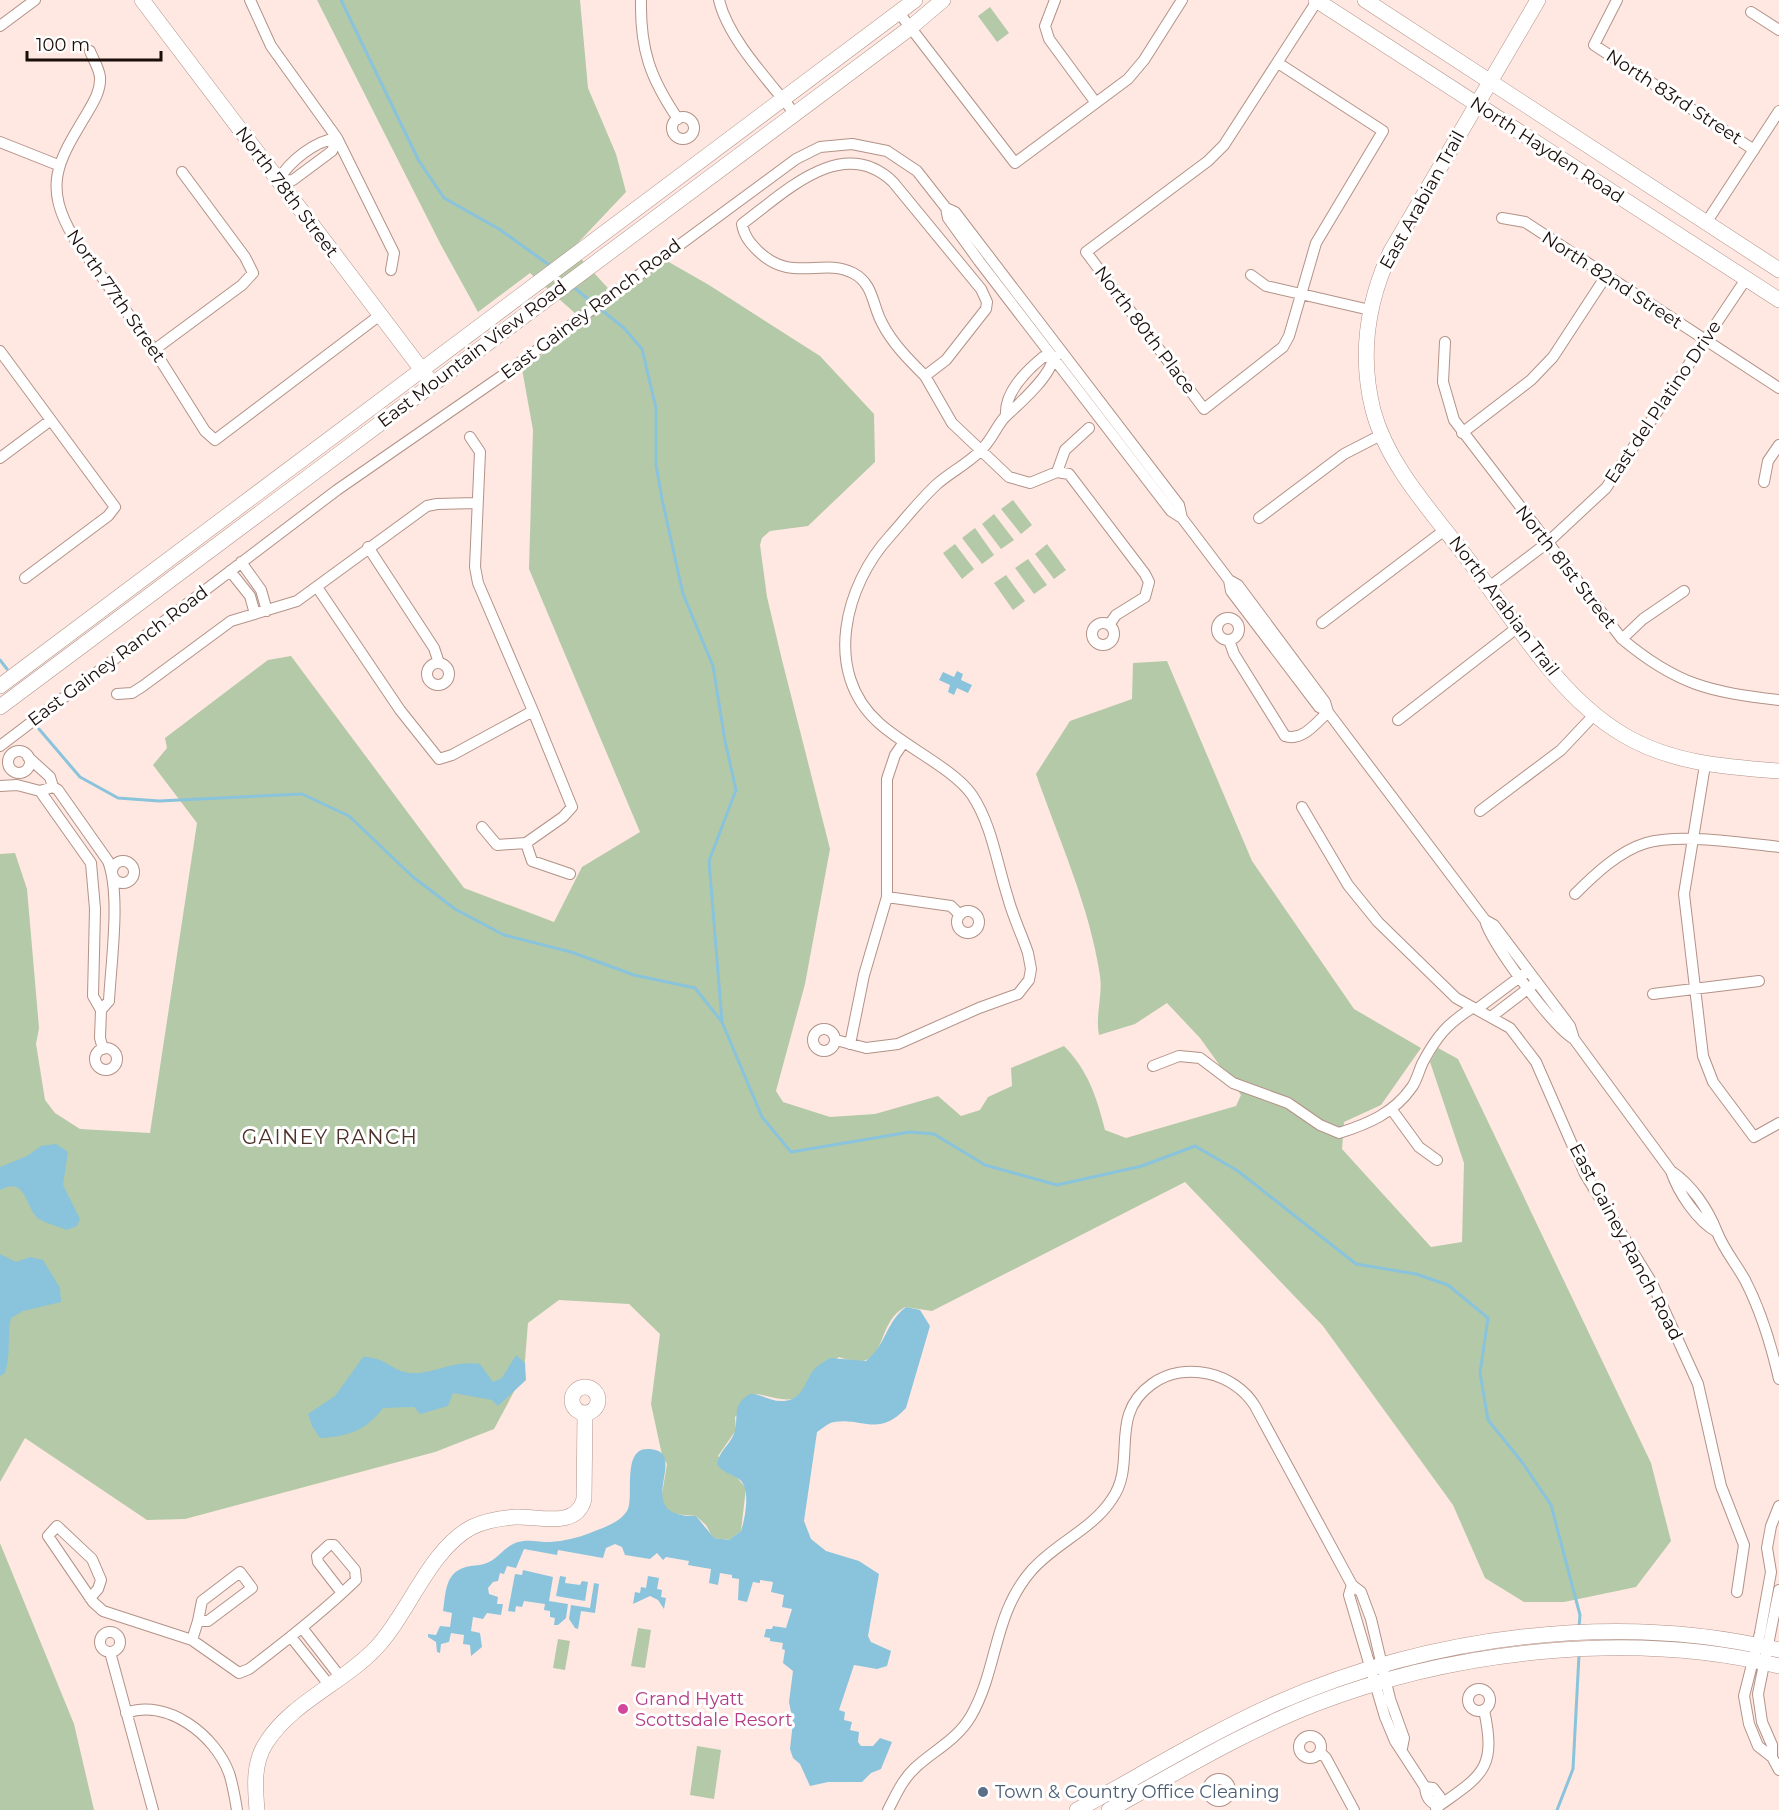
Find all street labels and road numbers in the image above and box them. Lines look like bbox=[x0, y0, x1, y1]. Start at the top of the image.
street label: North 83rd Street bbox=[1602, 45, 1746, 149]
street label: North Hayden Road bbox=[1466, 92, 1628, 208]
street label: North 78th Street bbox=[231, 122, 343, 262]
street label: East Arabian Trail bbox=[1375, 127, 1469, 273]
street label: North 77th Street bbox=[62, 225, 170, 367]
street label: North 82nd Street bbox=[1538, 226, 1686, 334]
street label: East Gainey Ranch Road bbox=[497, 234, 685, 384]
street label: North 80th Place bbox=[1090, 262, 1200, 398]
street label: East Mountain View Road bbox=[373, 276, 571, 432]
street label: East del Platino Drive bbox=[1600, 316, 1726, 488]
street label: North 81st Street bbox=[1511, 501, 1621, 633]
street label: North Arabian Trail bbox=[1444, 532, 1564, 680]
street label: East Gainey Ranch Road bbox=[24, 581, 212, 731]
street label: East Gainey Ranch Road bbox=[1565, 1140, 1687, 1344]

